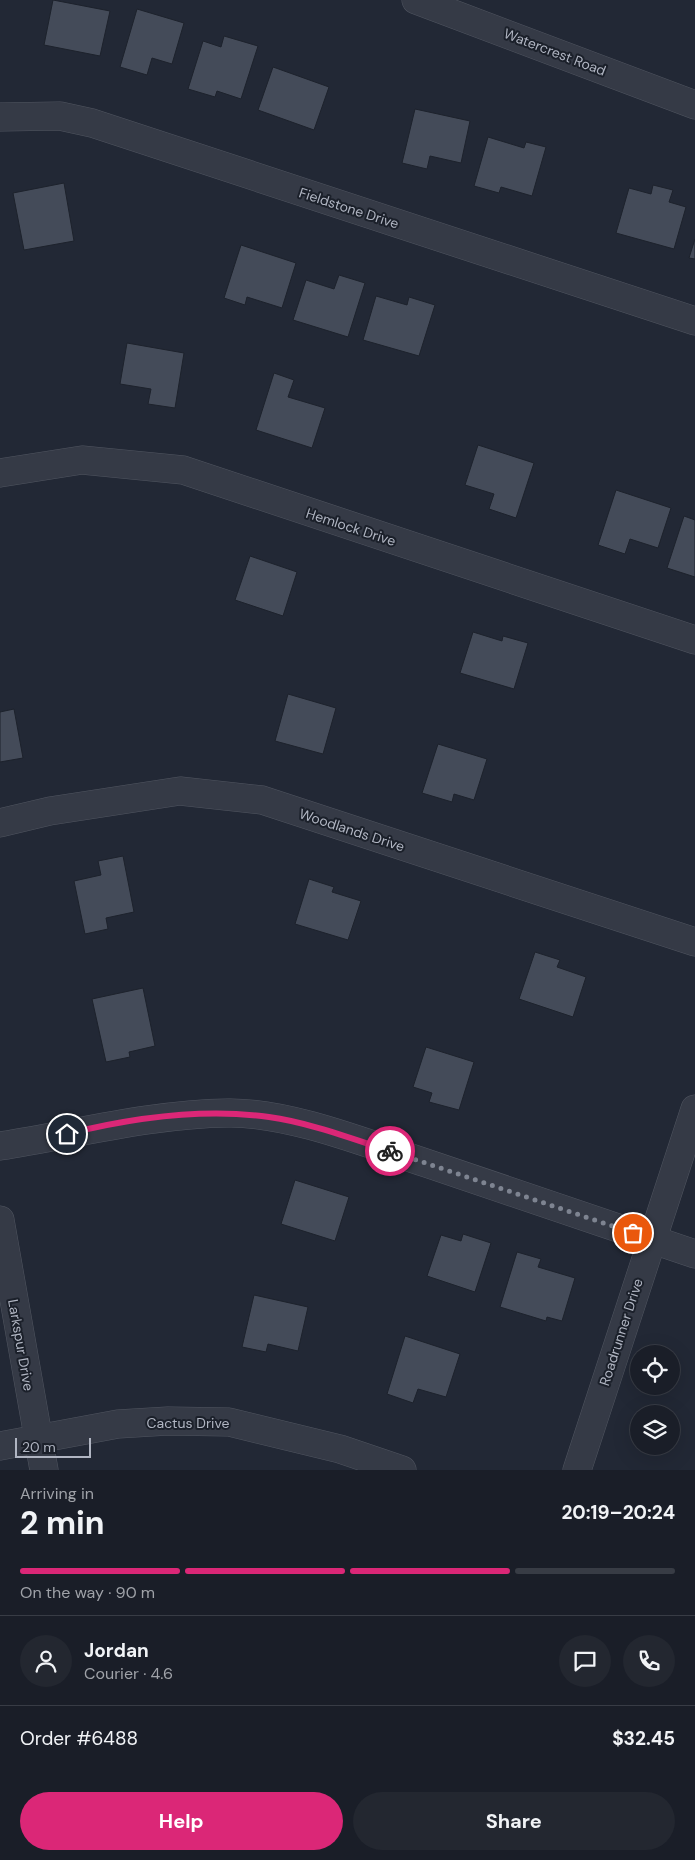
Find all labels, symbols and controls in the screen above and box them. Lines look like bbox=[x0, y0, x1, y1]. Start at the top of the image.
street label: Watercrest Road bbox=[501, 24, 609, 80]
street label: Fieldstone Drive bbox=[297, 183, 401, 233]
street label: Hemlock Drive bbox=[304, 504, 398, 550]
street label: Woodlands Drive bbox=[297, 804, 407, 856]
pin bbox=[46, 1113, 88, 1155]
icon: home bbox=[53, 1120, 81, 1148]
courier bbox=[365, 1126, 415, 1176]
icon: bike bbox=[376, 1137, 404, 1165]
pin bbox=[612, 1212, 654, 1254]
icon: bag bbox=[619, 1219, 647, 1247]
street label: Roadrunner Drive bbox=[595, 1276, 647, 1388]
street label: Larkspur Drive bbox=[4, 1298, 38, 1392]
map controls bbox=[630, 1345, 680, 1455]
button: locate bbox=[630, 1345, 680, 1395]
button: layers bbox=[630, 1405, 680, 1455]
street label: Cactus Drive bbox=[147, 1414, 229, 1432]
scale bar bbox=[15, 1435, 91, 1458]
text: 20 m bbox=[22, 1438, 56, 1456]
text: Arriving in bbox=[20, 1483, 94, 1504]
text: 20:19–20:24 bbox=[561, 1500, 675, 1525]
text: 2 min bbox=[20, 1502, 105, 1544]
text: On the way · 90 m bbox=[20, 1582, 155, 1603]
button: person bbox=[20, 1635, 72, 1687]
button: chat bbox=[559, 1635, 611, 1687]
button: phone bbox=[623, 1635, 675, 1687]
text: Jordan bbox=[84, 1638, 149, 1663]
text: Courier · 4.6 bbox=[84, 1663, 173, 1684]
text: Order #6488 bbox=[20, 1726, 138, 1751]
text: $32.45 bbox=[612, 1726, 675, 1751]
button: Help bbox=[20, 1792, 343, 1850]
button: Share bbox=[353, 1792, 675, 1850]

